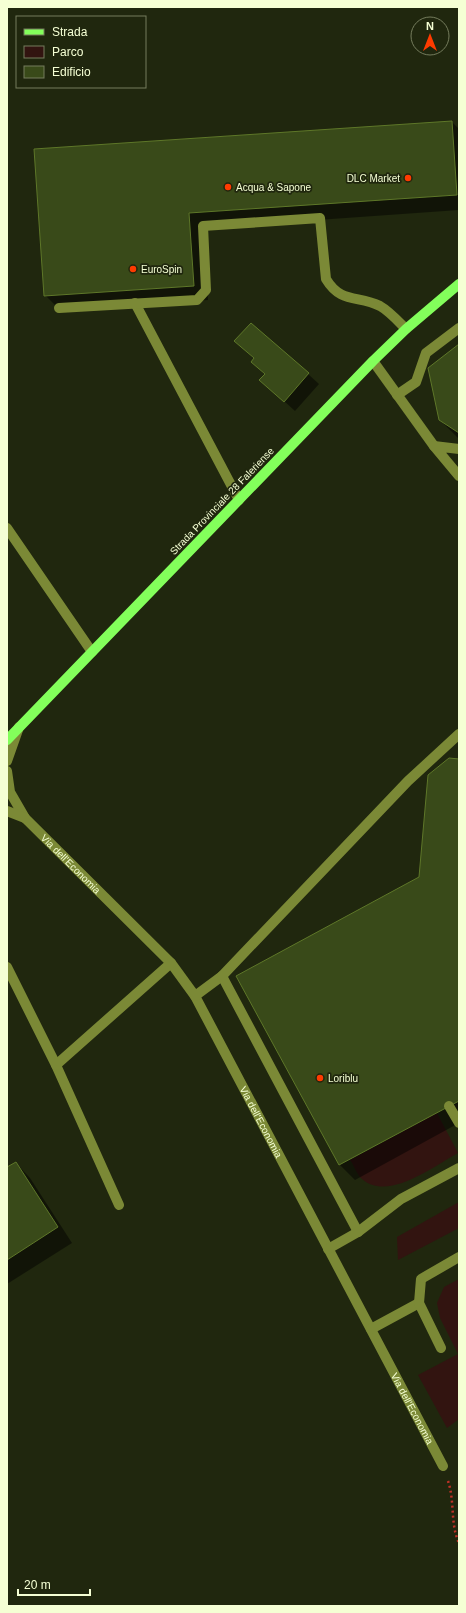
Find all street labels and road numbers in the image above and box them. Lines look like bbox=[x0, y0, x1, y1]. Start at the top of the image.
street label: Strada Provinciale 28 Faleriense bbox=[168, 445, 276, 557]
street label: Via dell'Economia bbox=[39, 832, 103, 896]
street label: Via dell'Economia bbox=[238, 1084, 285, 1160]
street label: Via dell'Economia bbox=[389, 1371, 436, 1446]

